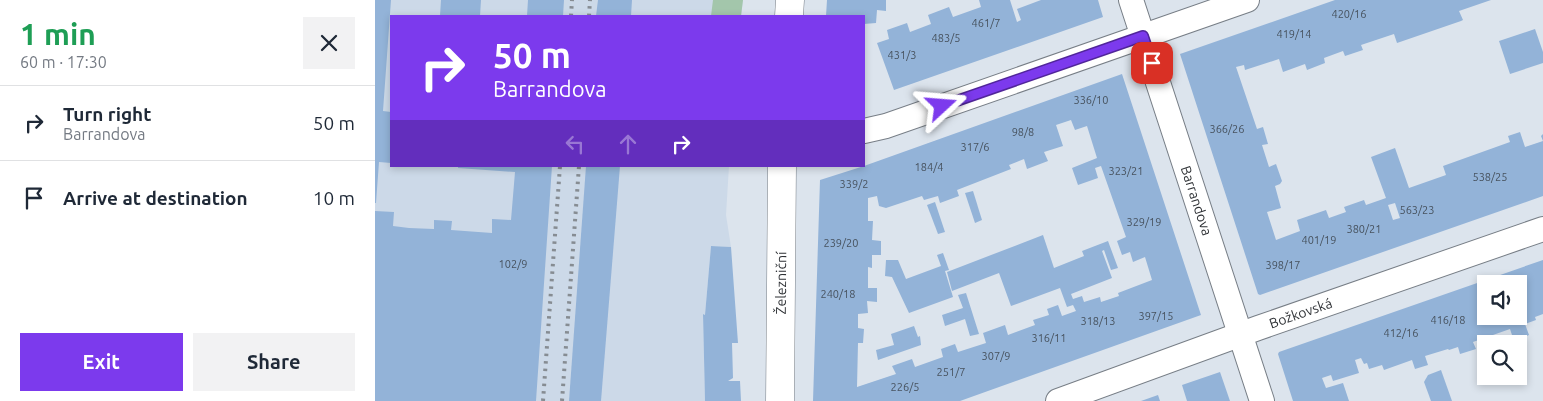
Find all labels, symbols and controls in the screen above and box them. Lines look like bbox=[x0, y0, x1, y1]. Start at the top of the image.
house number: 420/16 bbox=[1331, 8, 1367, 20]
text: 1 min bbox=[20, 17, 96, 51]
button: close bbox=[303, 17, 355, 69]
house number: 461/7 bbox=[972, 17, 1000, 29]
house number: 419/14 bbox=[1276, 28, 1312, 40]
house number: 483/5 bbox=[932, 32, 960, 44]
icon: right bbox=[410, 35, 475, 100]
text: 50 m bbox=[493, 35, 571, 75]
pin bbox=[1131, 42, 1173, 84]
house number: 431/3 bbox=[888, 49, 916, 61]
icon: arrive bbox=[1138, 49, 1166, 77]
text: 60 m · 17:30 bbox=[20, 53, 107, 71]
text: Barrandova bbox=[493, 76, 607, 101]
position arrow bbox=[915, 79, 967, 131]
house number: 336/10 bbox=[1073, 94, 1109, 106]
text: Turn right bbox=[63, 103, 151, 125]
icon: right bbox=[20, 109, 48, 137]
text: 50 m bbox=[313, 112, 355, 134]
house number: 366/26 bbox=[1209, 123, 1245, 135]
text: Barrandova bbox=[63, 125, 146, 143]
house number: 98/8 bbox=[1012, 126, 1034, 138]
icon: left bbox=[561, 130, 589, 158]
icon: ahead bbox=[614, 130, 642, 158]
icon: right bbox=[667, 130, 695, 158]
house number: 317/6 bbox=[961, 141, 989, 153]
house number: 184/4 bbox=[915, 161, 943, 173]
street label: Barrandova bbox=[1178, 164, 1215, 237]
house number: 323/21 bbox=[1108, 165, 1144, 177]
house number: 538/25 bbox=[1472, 171, 1508, 183]
house number: 339/2 bbox=[840, 178, 868, 190]
icon: arrive bbox=[20, 184, 48, 212]
text: Arrive at destination bbox=[63, 187, 248, 209]
text: 10 m bbox=[313, 187, 355, 209]
house number: 563/23 bbox=[1399, 204, 1435, 216]
house number: 329/19 bbox=[1126, 216, 1162, 228]
house number: 380/21 bbox=[1346, 223, 1382, 235]
house number: 401/19 bbox=[1301, 234, 1337, 246]
house number: 239/20 bbox=[823, 237, 859, 249]
street label: Železniční bbox=[772, 251, 789, 314]
house number: 102/9 bbox=[499, 258, 527, 270]
house number: 398/17 bbox=[1265, 259, 1301, 271]
map controls bbox=[1477, 275, 1527, 385]
button: sound bbox=[1477, 275, 1527, 325]
house number: 240/18 bbox=[820, 288, 856, 300]
street label: Božkovská bbox=[1267, 295, 1334, 332]
house number: 397/15 bbox=[1138, 310, 1174, 322]
house number: 416/18 bbox=[1430, 314, 1466, 326]
house number: 318/13 bbox=[1080, 315, 1116, 327]
house number: 412/16 bbox=[1383, 327, 1419, 339]
house number: 316/11 bbox=[1031, 332, 1067, 344]
button: Exit bbox=[20, 333, 183, 391]
button: Share bbox=[193, 333, 355, 391]
button: search bbox=[1477, 335, 1527, 385]
house number: 307/9 bbox=[982, 350, 1010, 362]
house number: 251/7 bbox=[937, 366, 965, 378]
house number: 226/5 bbox=[891, 381, 919, 393]

